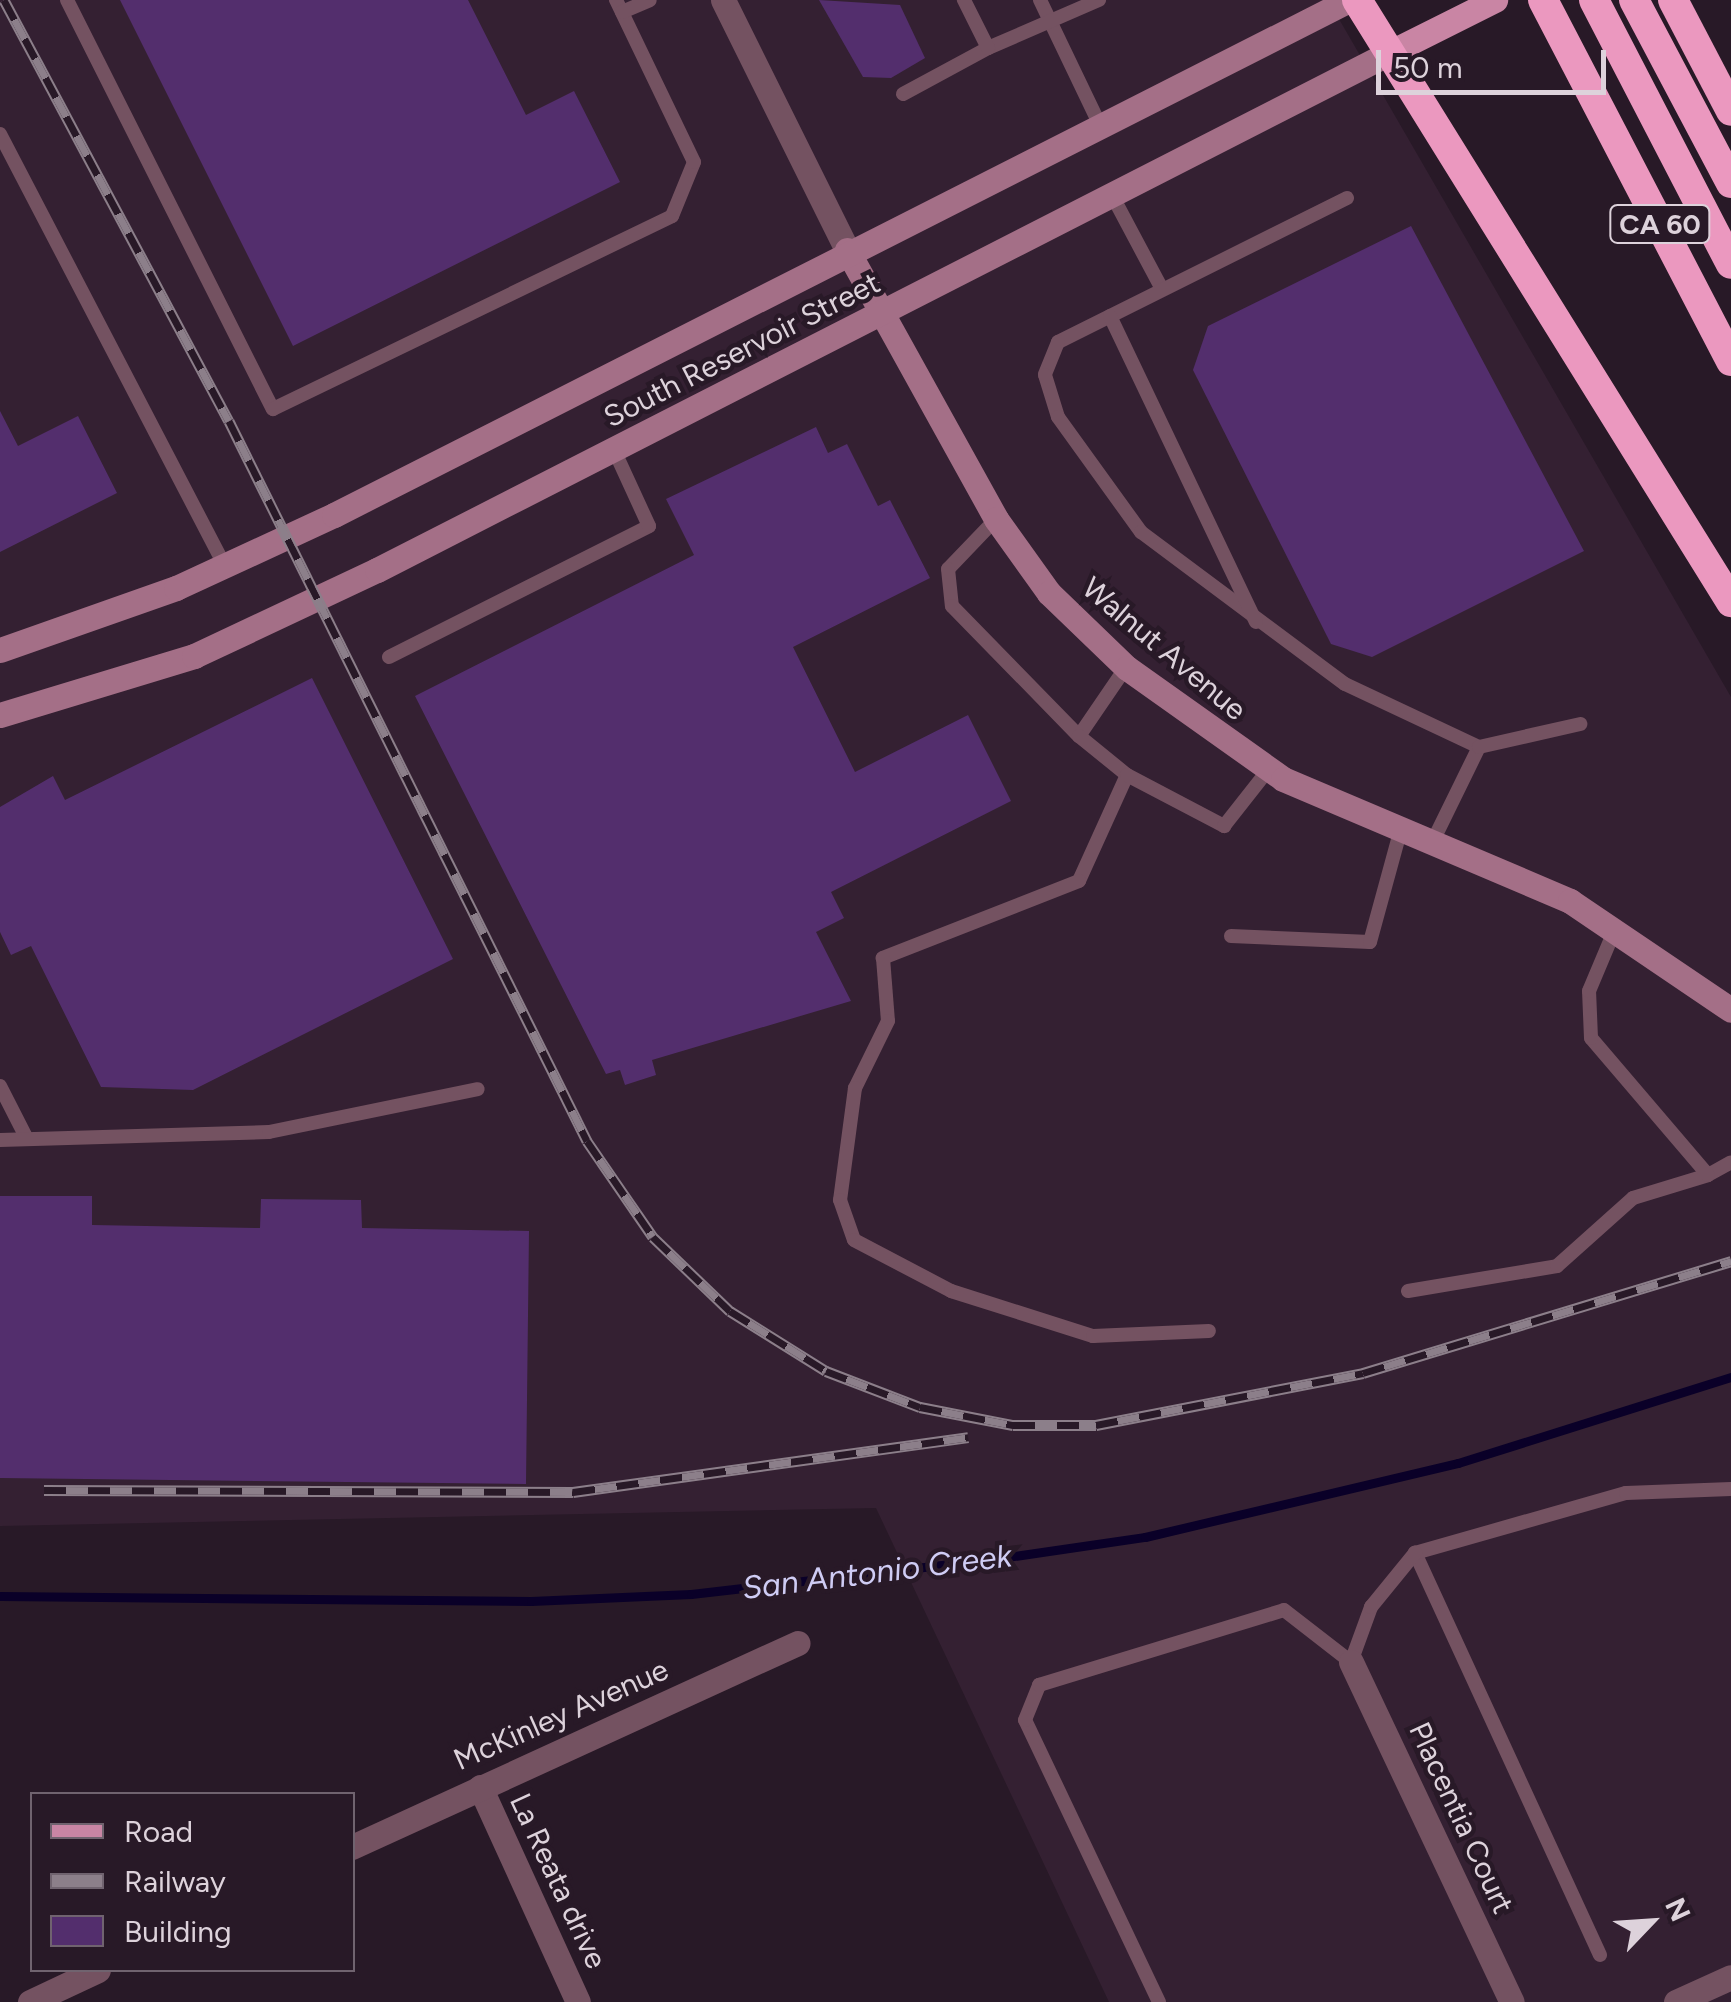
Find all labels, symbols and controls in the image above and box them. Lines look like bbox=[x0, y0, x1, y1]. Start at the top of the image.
scale bar bbox=[1381, 30, 1611, 92]
text: 50 m bbox=[1393, 49, 1462, 86]
road number: CA 60 bbox=[1608, 201, 1712, 247]
street label: South Reservoir Street bbox=[598, 265, 886, 435]
street label: Walnut Avenue bbox=[1075, 570, 1253, 728]
water label: San Antonio Creek bbox=[740, 1536, 1014, 1608]
street label: McKinley Avenue bbox=[448, 1652, 674, 1778]
street label: Placentia Court bbox=[1401, 1717, 1521, 1919]
street label: La Reata drive bbox=[502, 1788, 614, 1974]
legend bbox=[30, 1792, 355, 1972]
text: Road bbox=[124, 1813, 193, 1850]
text: Railway bbox=[124, 1863, 226, 1900]
north arrow bbox=[1601, 1872, 1701, 1972]
text: N bbox=[1658, 1892, 1698, 1926]
text: Building bbox=[124, 1913, 232, 1950]

